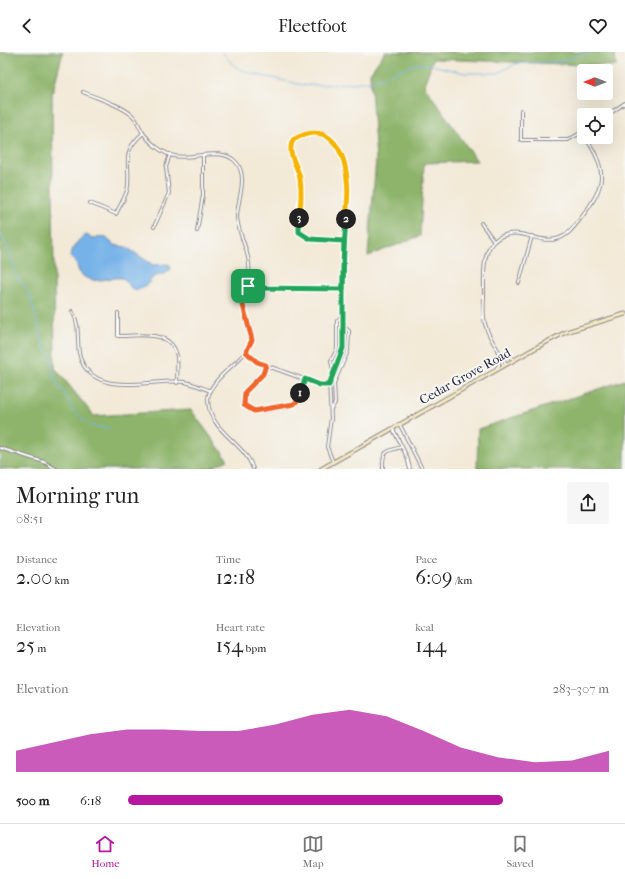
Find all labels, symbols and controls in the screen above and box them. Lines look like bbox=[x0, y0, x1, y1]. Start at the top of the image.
icon: back bbox=[16, 15, 38, 37]
icon: heart bbox=[587, 15, 609, 37]
text: Fleetfoot bbox=[278, 16, 347, 37]
north arrow bbox=[577, 64, 613, 100]
map controls bbox=[577, 64, 613, 144]
button: locate bbox=[577, 108, 613, 144]
pin: 3 bbox=[289, 208, 309, 228]
pin: 2 bbox=[336, 209, 356, 229]
text: 3 bbox=[297, 211, 301, 224]
text: 2 bbox=[343, 212, 349, 225]
pin bbox=[231, 269, 265, 303]
icon: arrive bbox=[237, 275, 259, 297]
street label: Cedar Grove Road bbox=[417, 344, 514, 407]
pin: 1 bbox=[290, 383, 310, 403]
text: 1 bbox=[298, 386, 302, 399]
button: share bbox=[567, 482, 609, 524]
text: Morning run bbox=[16, 483, 139, 509]
text: 08:51 bbox=[16, 511, 43, 526]
text: Distance bbox=[16, 553, 57, 566]
text: Time bbox=[216, 553, 241, 566]
text: Pace bbox=[415, 553, 437, 566]
text: 2.00 bbox=[16, 566, 52, 589]
text: 12:18 bbox=[216, 566, 255, 589]
text: 6:09 bbox=[415, 566, 453, 589]
text: km bbox=[52, 574, 69, 587]
text: /km bbox=[453, 574, 472, 587]
text: Elevation bbox=[16, 621, 60, 634]
text: Heart rate bbox=[216, 621, 265, 634]
text: kcal bbox=[415, 621, 434, 634]
text: 25 bbox=[16, 634, 35, 657]
text: 154 bbox=[216, 634, 243, 657]
text: 144 bbox=[415, 634, 446, 657]
text: m bbox=[35, 642, 46, 655]
text: bpm bbox=[243, 642, 266, 655]
text: Elevation bbox=[16, 681, 69, 696]
text: 283–307 m bbox=[552, 681, 609, 696]
text: 500 m bbox=[16, 793, 50, 808]
text: 6:18 bbox=[80, 793, 101, 808]
tab: Home bbox=[91, 833, 120, 870]
tab: Map bbox=[302, 833, 324, 870]
tab: Saved bbox=[507, 833, 534, 870]

